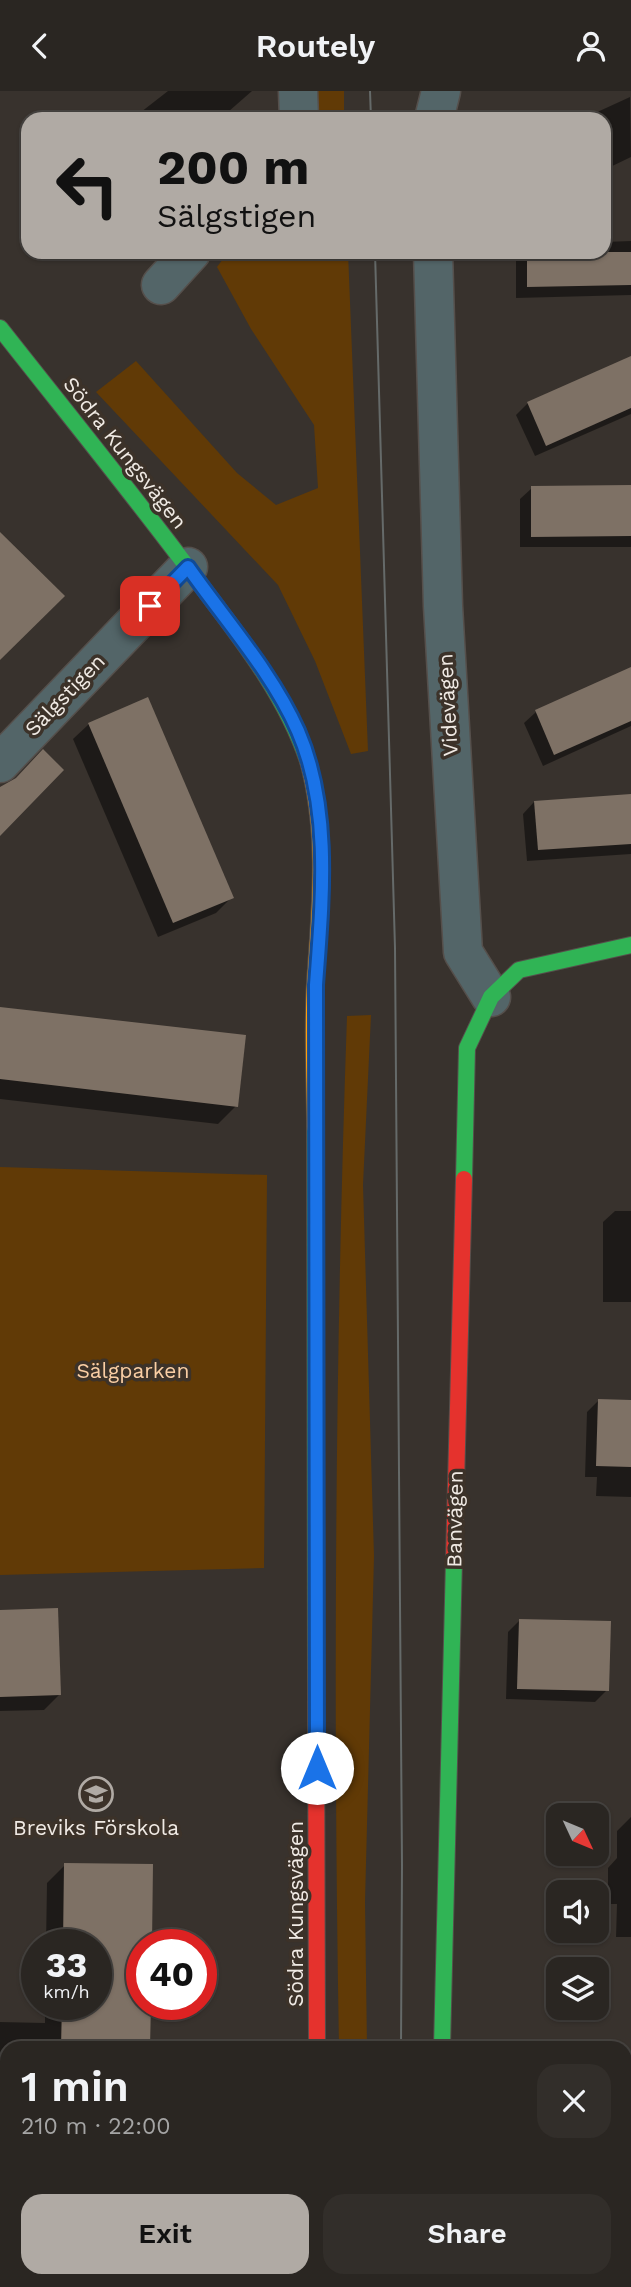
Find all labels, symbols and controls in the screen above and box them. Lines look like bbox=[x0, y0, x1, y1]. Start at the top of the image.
icon: back bbox=[21, 27, 59, 65]
text: Routely bbox=[256, 27, 375, 65]
icon: person bbox=[572, 27, 610, 65]
text: 200 m bbox=[157, 138, 309, 196]
icon: left bbox=[42, 140, 133, 231]
text: Sälgstigen bbox=[157, 197, 316, 235]
street label: Södra Kungsvägen bbox=[58, 372, 193, 534]
pin bbox=[120, 576, 180, 636]
icon: arrive bbox=[131, 587, 169, 625]
street label: Sälgstigen bbox=[19, 648, 110, 741]
street label: Videvägen bbox=[432, 653, 463, 757]
park label: Sälgparken bbox=[76, 1358, 190, 1383]
street label: Banvägen bbox=[441, 1470, 468, 1568]
position arrow bbox=[280, 1731, 354, 1805]
school or university icon: Breviks Förskola bbox=[77, 1775, 115, 1813]
north arrow bbox=[546, 1803, 609, 1865]
map controls bbox=[546, 1803, 609, 2020]
place label: Breviks Förskola bbox=[13, 1815, 179, 1840]
street label: Södra Kungsvägen bbox=[283, 1821, 308, 2007]
button: sound bbox=[546, 1880, 609, 1943]
speed limit sign: 40 bbox=[126, 1929, 217, 2020]
text: 33 bbox=[46, 1944, 87, 1986]
button: layers bbox=[546, 1957, 609, 2020]
text: km/h bbox=[43, 1981, 90, 2002]
text: 1 min bbox=[21, 2062, 129, 2111]
button: close bbox=[537, 2064, 611, 2138]
text: 210 m · 22:00 bbox=[21, 2113, 171, 2140]
button: Exit bbox=[21, 2194, 309, 2274]
button: Share bbox=[323, 2194, 611, 2274]

